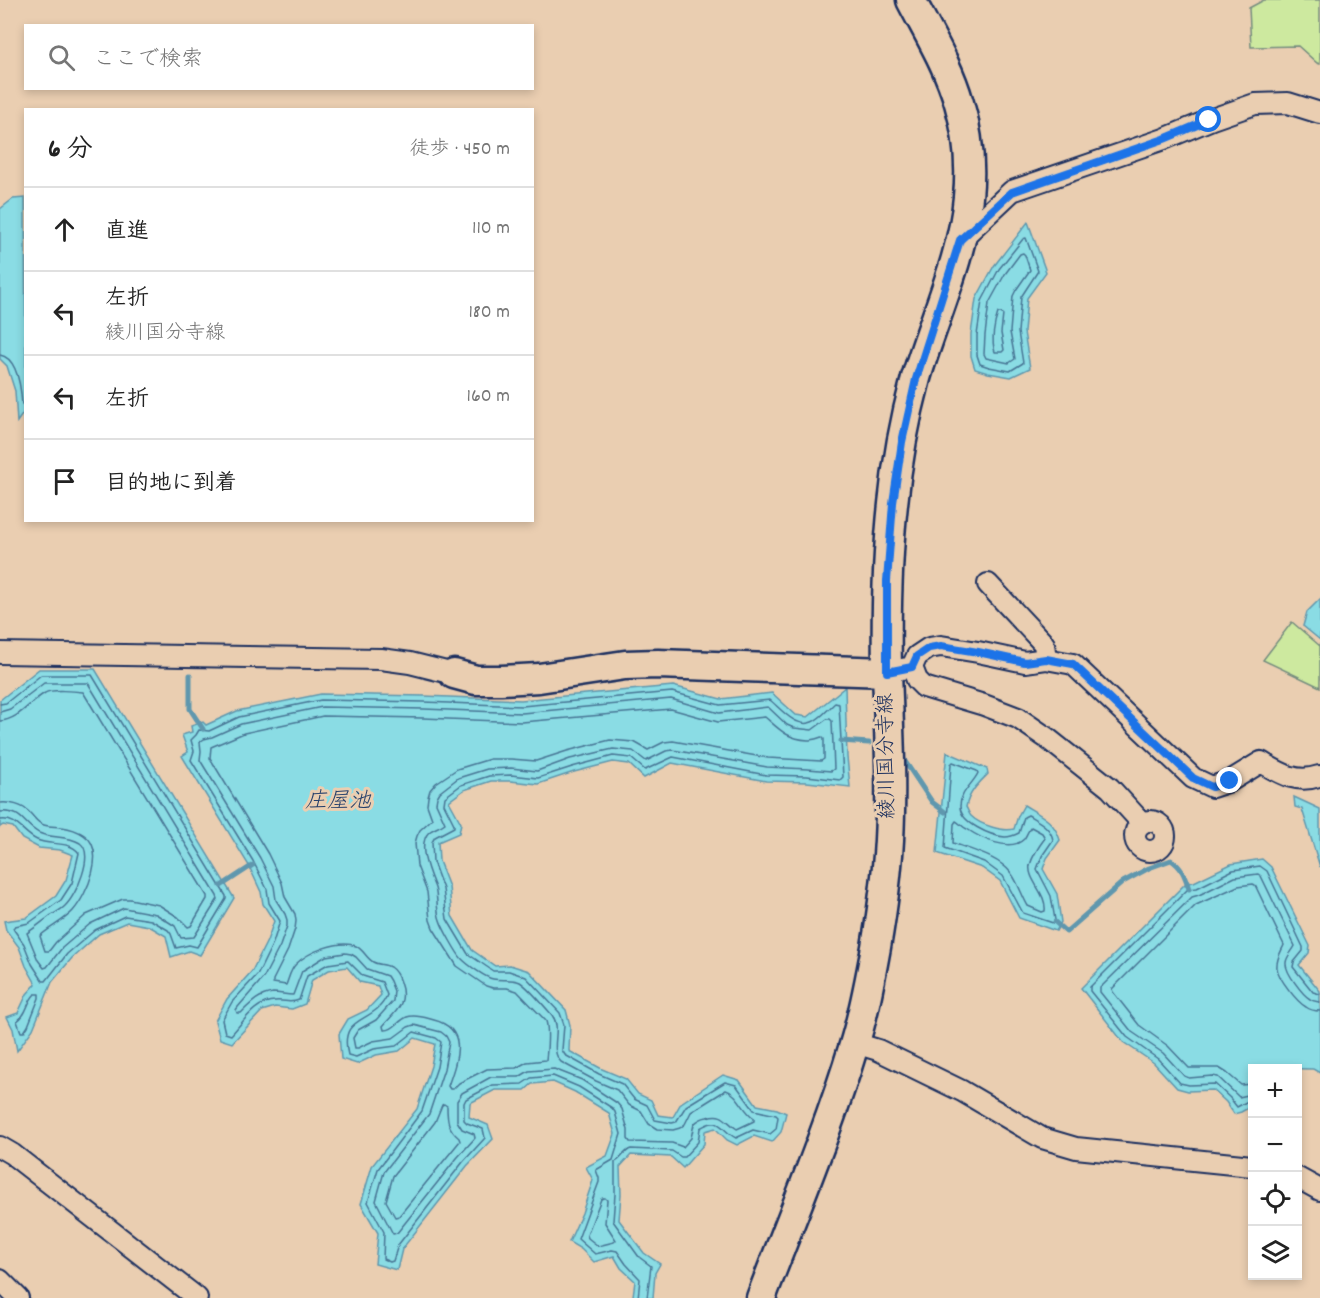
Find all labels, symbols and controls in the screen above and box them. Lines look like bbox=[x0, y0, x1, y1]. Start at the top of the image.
search box bbox=[24, 24, 534, 90]
icon: search bbox=[45, 41, 78, 74]
text: ここで検索 bbox=[93, 45, 203, 76]
route start bbox=[1195, 106, 1221, 132]
text: 6 分 bbox=[48, 132, 93, 169]
text: 徒歩 · 450 m bbox=[409, 136, 510, 164]
icon: ahead bbox=[48, 213, 81, 246]
text: 110 m bbox=[472, 215, 510, 243]
text: 直進 bbox=[105, 217, 149, 248]
text: 左折 bbox=[105, 284, 149, 315]
icon: left bbox=[48, 297, 81, 330]
text: 180 m bbox=[468, 299, 510, 327]
text: 綾川国分寺線 bbox=[105, 320, 225, 348]
icon: left bbox=[48, 381, 81, 414]
text: 160 m bbox=[467, 383, 510, 411]
text: 左折 bbox=[105, 385, 149, 416]
icon: arrive bbox=[48, 465, 81, 498]
text: 目的地に到着 bbox=[105, 469, 237, 500]
street label: 綾川国分寺線 bbox=[872, 693, 904, 819]
route end bbox=[1216, 767, 1242, 793]
water label: 庄屋池 bbox=[305, 787, 372, 818]
map controls bbox=[1248, 1064, 1302, 1280]
button: + bbox=[1248, 1064, 1302, 1118]
button: − bbox=[1248, 1118, 1302, 1172]
button: locate bbox=[1248, 1172, 1302, 1226]
button: layers bbox=[1248, 1226, 1302, 1280]

